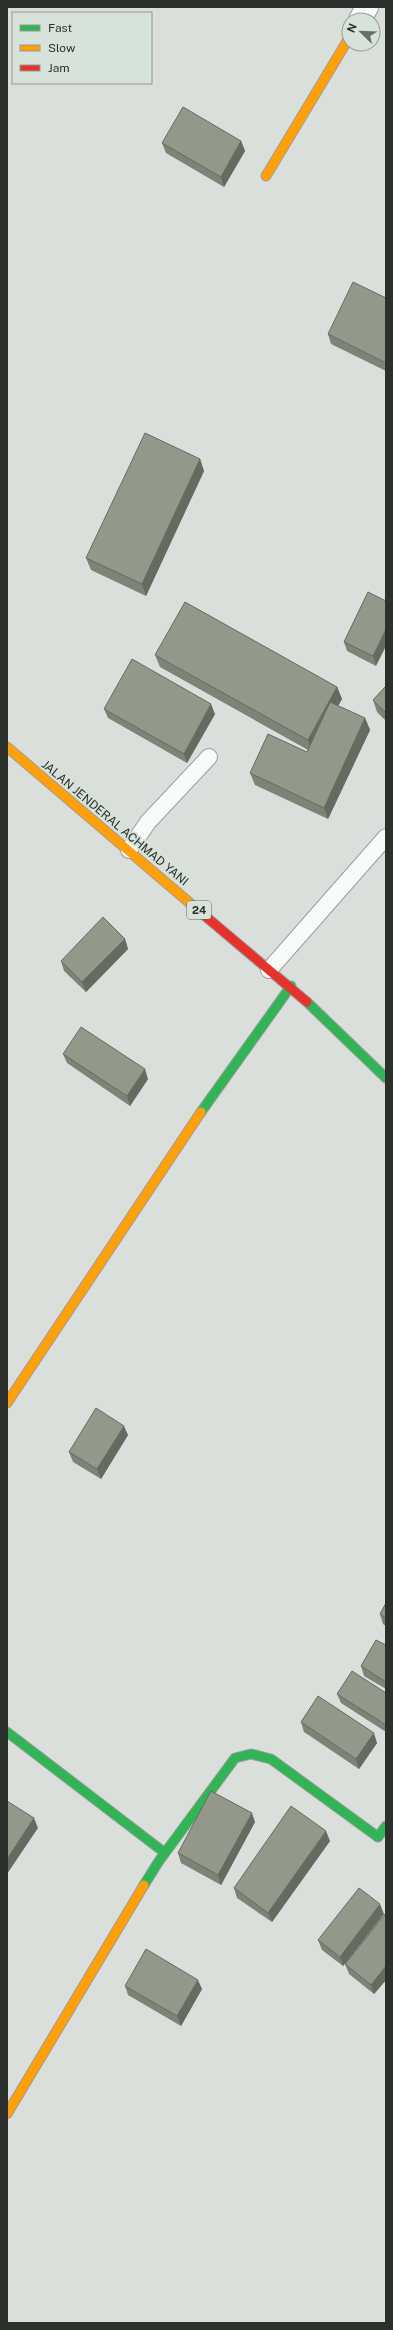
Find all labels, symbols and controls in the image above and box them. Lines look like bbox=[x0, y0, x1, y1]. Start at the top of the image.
legend bbox=[12, 12, 152, 84]
north arrow bbox=[341, 12, 381, 52]
text: Fast bbox=[48, 21, 73, 35]
text: N bbox=[345, 22, 359, 34]
text: Slow bbox=[48, 41, 76, 55]
text: Jam bbox=[48, 61, 70, 75]
street label: JALAN JENDERAL ACHMAD YANI bbox=[39, 757, 191, 889]
road number: 24 bbox=[187, 901, 211, 919]

